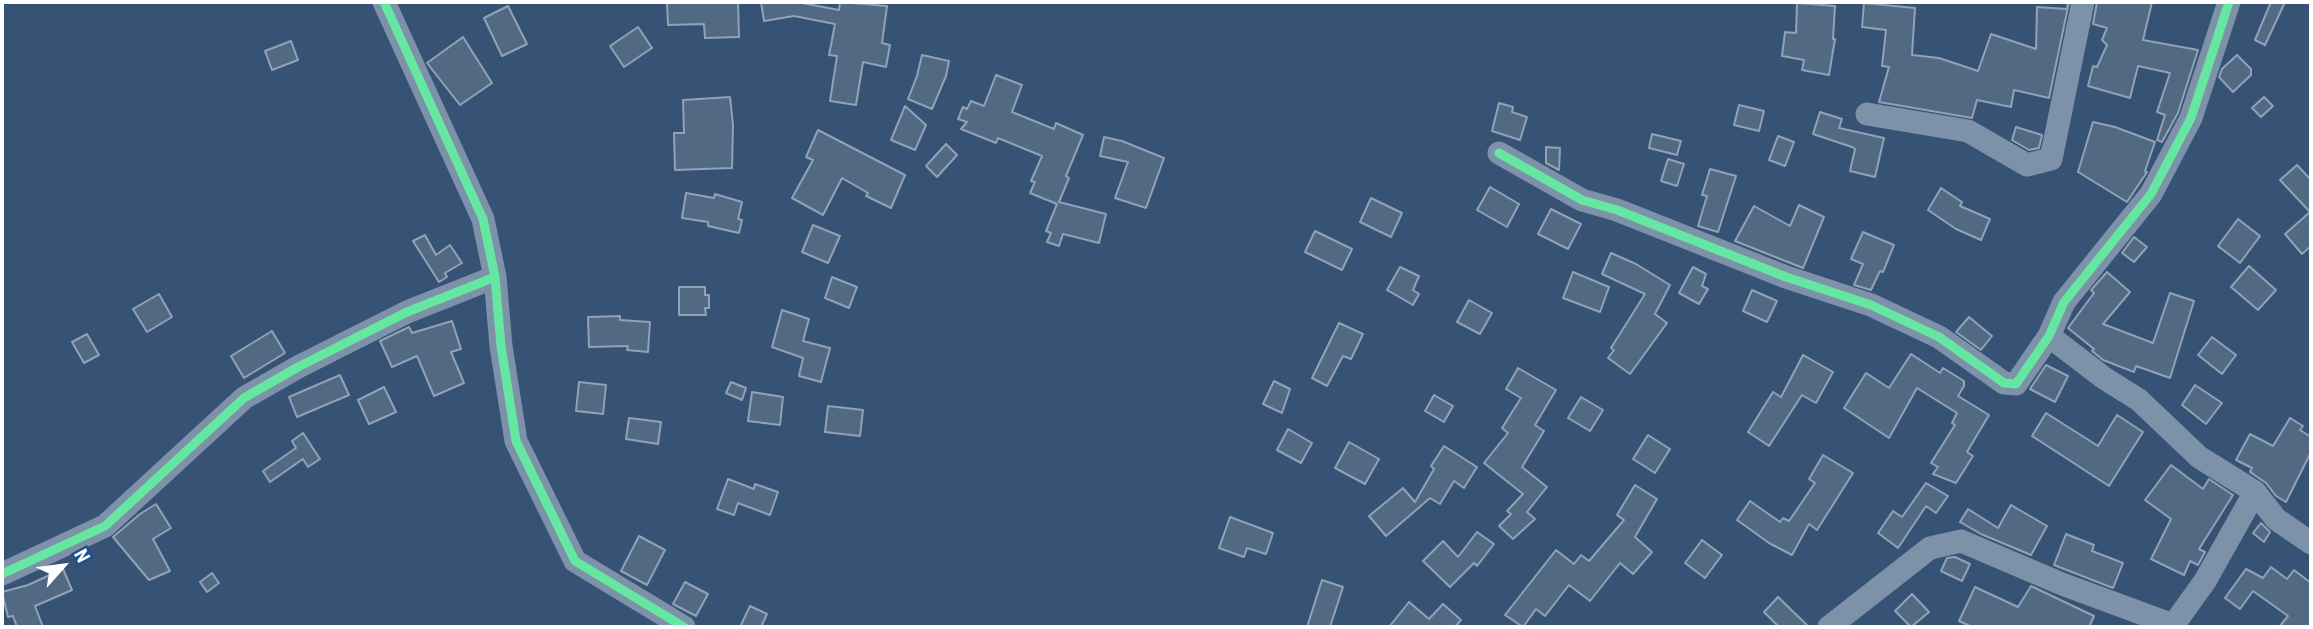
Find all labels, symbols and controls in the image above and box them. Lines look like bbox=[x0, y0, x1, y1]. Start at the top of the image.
north arrow bbox=[28, 531, 98, 601]
text: N bbox=[69, 545, 95, 566]

